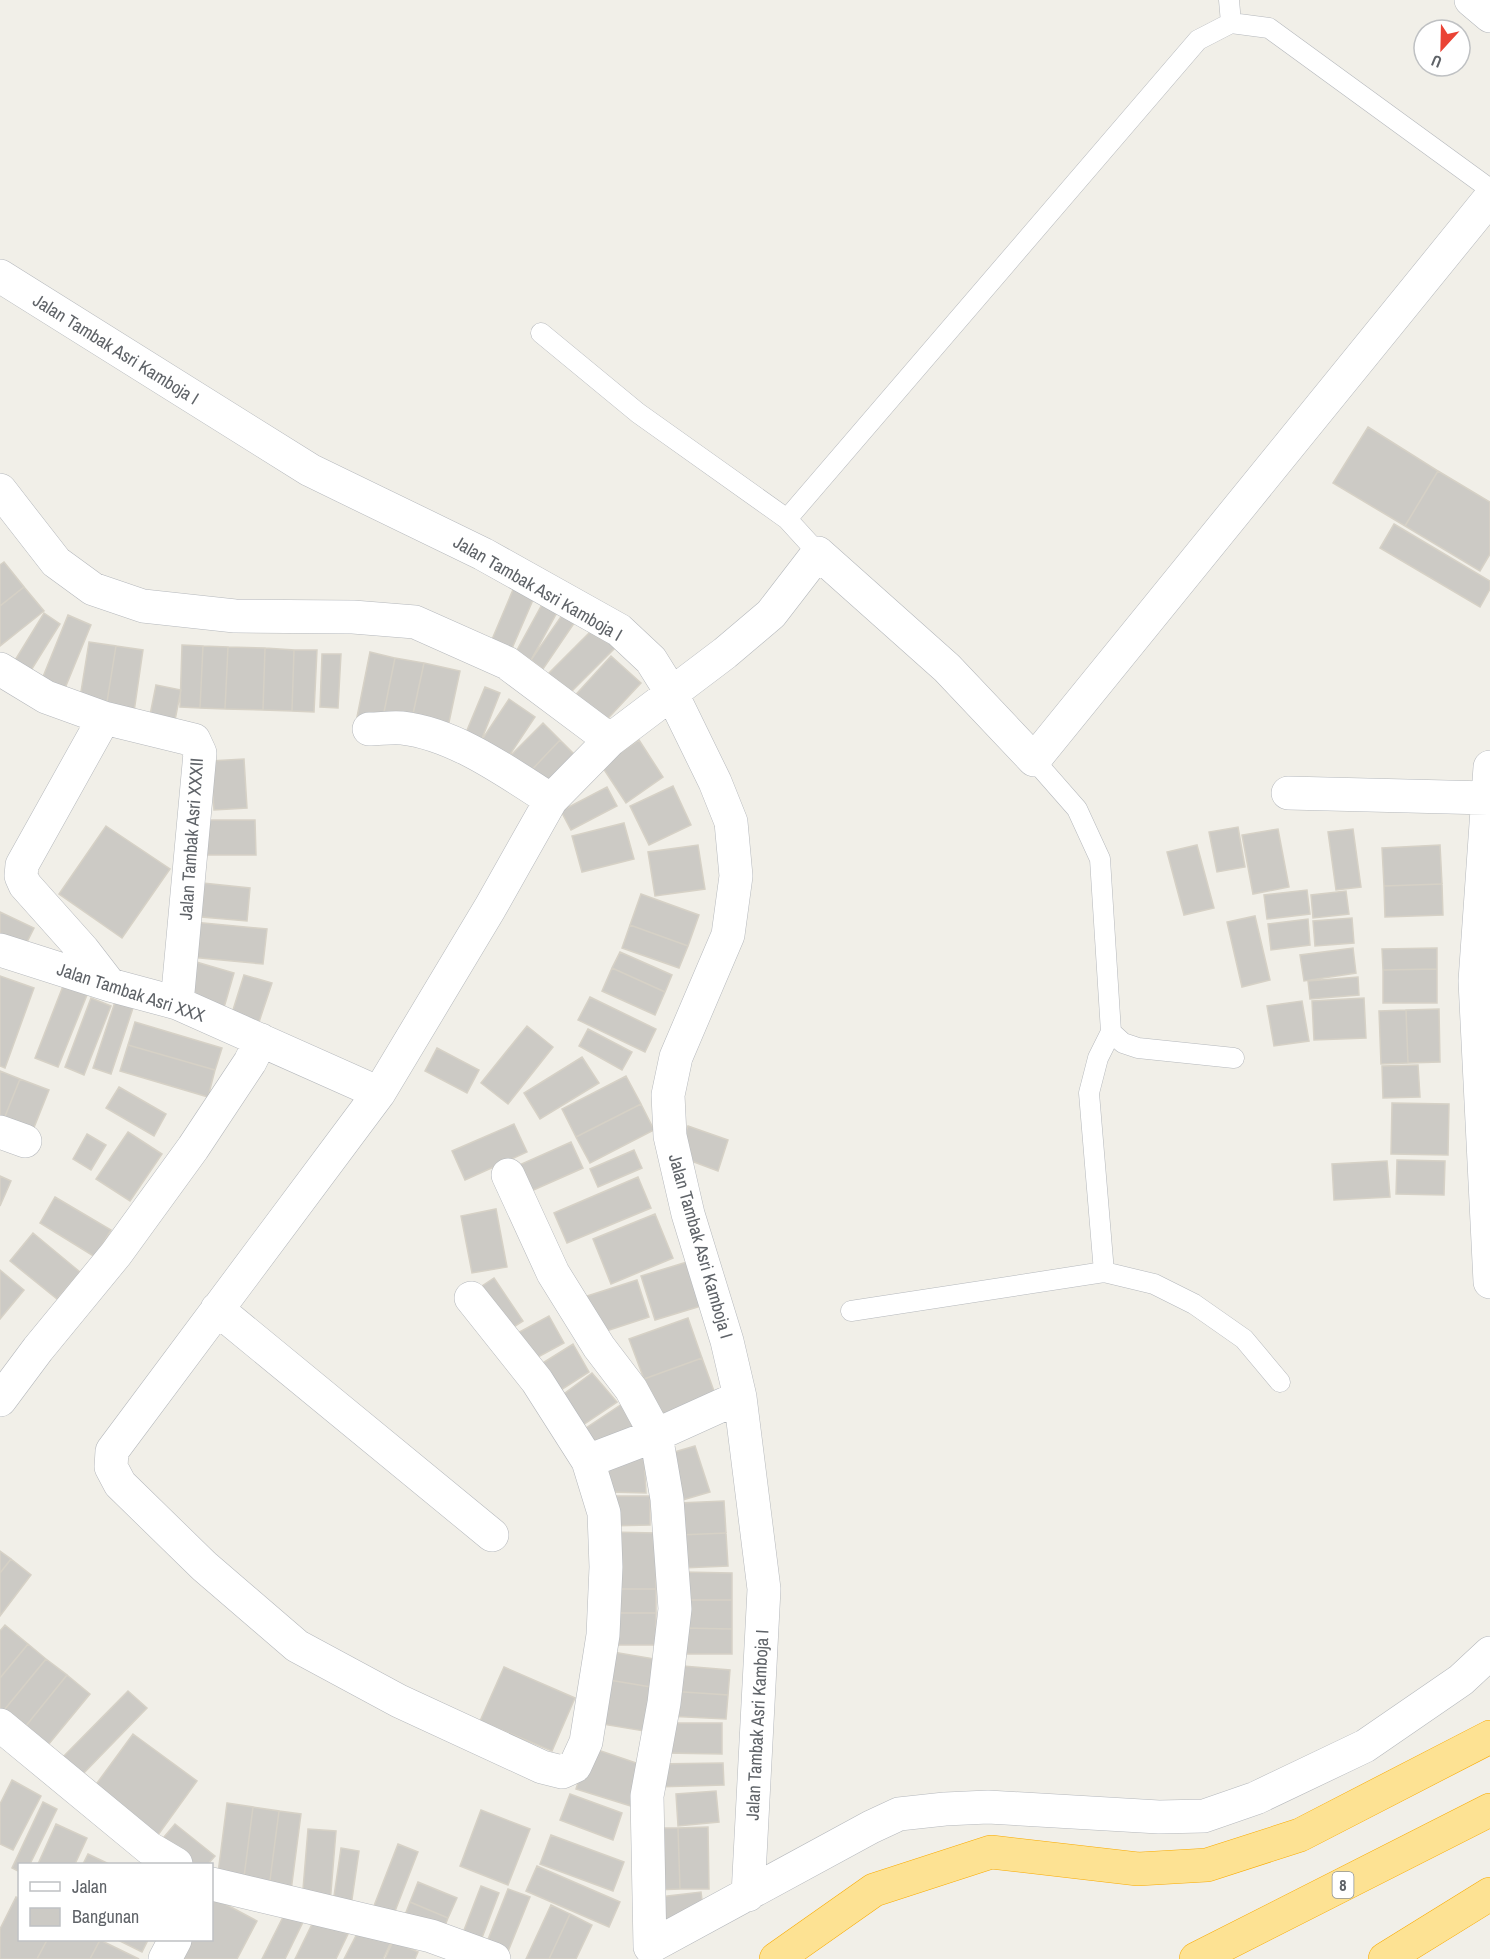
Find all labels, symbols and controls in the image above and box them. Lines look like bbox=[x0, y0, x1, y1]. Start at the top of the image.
north arrow bbox=[1412, 18, 1472, 78]
text: U bbox=[1428, 50, 1445, 74]
street label: Jalan Tambak Asri Kamboja I bbox=[28, 288, 204, 410]
street label: Jalan Tambak Asri Kamboja I bbox=[449, 529, 627, 647]
street label: Jalan Tambak Asri XXXII bbox=[173, 757, 209, 921]
street label: Jalan Tambak Asri XXX bbox=[54, 956, 208, 1028]
street label: Jalan Tambak Asri Kamboja I bbox=[663, 1151, 739, 1341]
street label: Jalan Tambak Asri Kamboja I bbox=[740, 1629, 774, 1821]
legend bbox=[18, 1863, 213, 1941]
road number: 8 bbox=[1332, 1872, 1354, 1898]
text: Jalan bbox=[72, 1874, 107, 1899]
text: Bangunan bbox=[72, 1904, 139, 1929]

